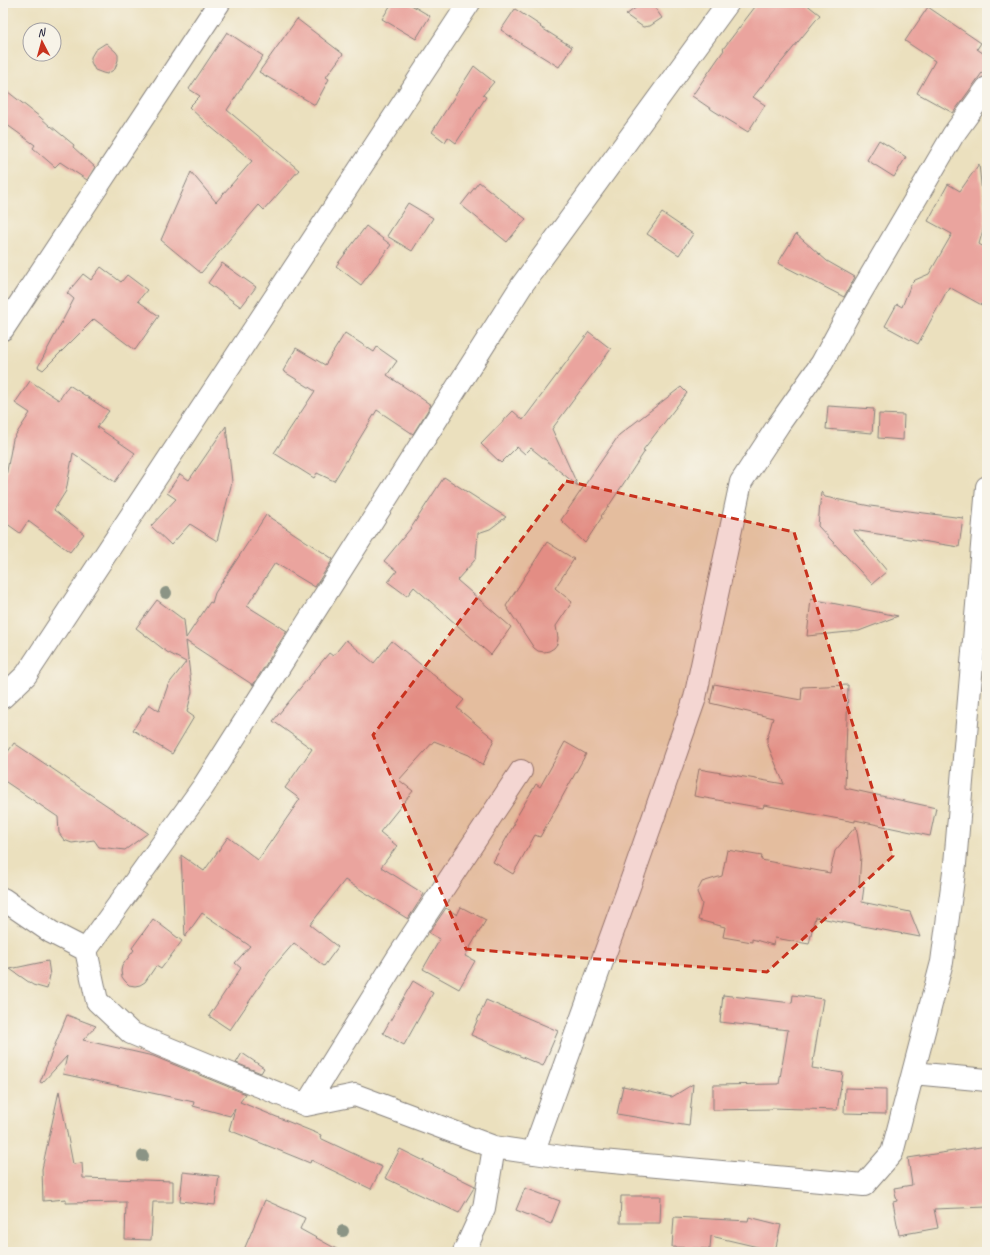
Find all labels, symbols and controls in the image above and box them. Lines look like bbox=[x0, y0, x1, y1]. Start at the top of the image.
north arrow bbox=[22, 22, 62, 62]
text: N bbox=[37, 25, 47, 39]

